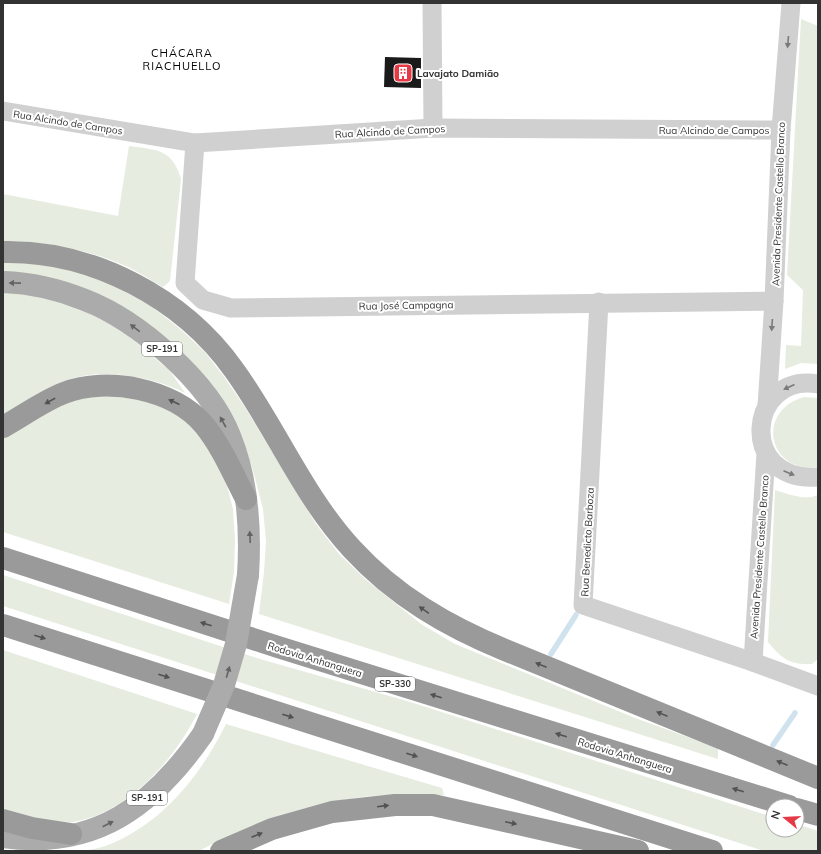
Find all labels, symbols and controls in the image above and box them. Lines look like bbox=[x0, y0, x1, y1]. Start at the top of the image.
one-way arrow bbox=[784, 36, 791, 48]
district label: CHÁCARA RIACHUELLO bbox=[143, 46, 221, 73]
building icon: Lavajato Damião bbox=[392, 62, 414, 84]
place label: Lavajato Damião bbox=[417, 67, 499, 80]
street label: Rua Alcindo de Campos bbox=[12, 107, 124, 138]
street label: Avenida Presidente Castello Branco bbox=[769, 121, 788, 286]
street label: Rua Alcindo de Campos bbox=[334, 122, 446, 141]
street label: Rua Alcindo de Campos bbox=[659, 124, 769, 137]
one-way arrow bbox=[8, 280, 21, 286]
street label: Rua José Campagna bbox=[359, 298, 453, 313]
one-way arrow bbox=[769, 319, 776, 331]
one-way arrow bbox=[129, 324, 140, 332]
road number: SP-191 bbox=[142, 342, 182, 356]
one-way arrow bbox=[784, 384, 795, 390]
one-way arrow bbox=[44, 397, 56, 404]
one-way arrow bbox=[168, 399, 180, 405]
one-way arrow bbox=[219, 416, 226, 428]
one-way arrow bbox=[784, 471, 796, 477]
street label: Avenida Presidente Castello Branco bbox=[747, 474, 772, 640]
street label: Rua Benedicto Barboza bbox=[578, 487, 597, 597]
one-way arrow bbox=[246, 531, 253, 543]
one-way arrow bbox=[419, 606, 429, 614]
one-way arrow bbox=[199, 621, 211, 627]
one-way arrow bbox=[34, 634, 46, 640]
street label: Rodovia Anhanguera bbox=[266, 639, 364, 680]
one-way arrow bbox=[536, 662, 547, 668]
one-way arrow bbox=[225, 665, 231, 677]
one-way arrow bbox=[158, 673, 170, 679]
road number: SP-330 bbox=[375, 677, 415, 691]
one-way arrow bbox=[430, 693, 442, 699]
one-way arrow bbox=[655, 711, 667, 717]
one-way arrow bbox=[282, 713, 294, 719]
one-way arrow bbox=[554, 732, 566, 738]
street label: Rodovia Anhanguera bbox=[576, 735, 674, 776]
one-way arrow bbox=[406, 753, 418, 759]
one-way arrow bbox=[775, 760, 787, 766]
one-way arrow bbox=[732, 787, 744, 793]
road number: SP-191 bbox=[127, 791, 167, 805]
north arrow bbox=[765, 798, 805, 838]
one-way arrow bbox=[377, 803, 389, 809]
text: N bbox=[768, 809, 783, 821]
one-way arrow bbox=[102, 820, 114, 827]
one-way arrow bbox=[505, 820, 517, 826]
one-way arrow bbox=[251, 832, 263, 838]

